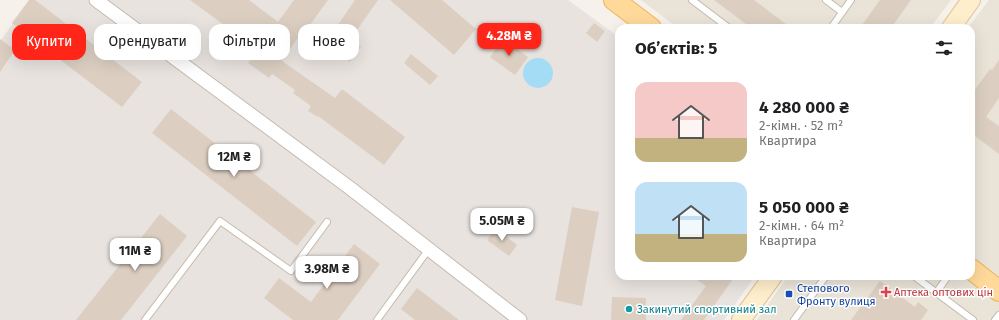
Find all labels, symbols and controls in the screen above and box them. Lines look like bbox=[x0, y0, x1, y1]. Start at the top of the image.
pin: 4.28M ₴ bbox=[472, 23, 546, 57]
chip: Купити bbox=[12, 24, 86, 60]
chip: Орендувати bbox=[94, 24, 201, 60]
chip: Фільтри bbox=[209, 24, 290, 60]
chip: Нове bbox=[298, 24, 359, 60]
text: 4.28M ₴ bbox=[486, 28, 532, 43]
icon: filters bbox=[933, 37, 955, 59]
text: Об’єктів: 5 bbox=[635, 38, 717, 59]
text: 4 280 000 ₴ bbox=[759, 97, 849, 118]
icon: home bbox=[667, 98, 715, 146]
text: 2-кімн. · 52 m² bbox=[759, 118, 843, 133]
text: Квартира bbox=[759, 133, 817, 148]
pin: 12M ₴ bbox=[206, 144, 262, 178]
text: 12M ₴ bbox=[217, 149, 251, 164]
text: 5 050 000 ₴ bbox=[759, 197, 849, 218]
icon: home bbox=[667, 198, 715, 246]
pin: 5.05M ₴ bbox=[465, 208, 539, 242]
text: 5.05M ₴ bbox=[479, 213, 525, 228]
text: 2-кімн. · 64 m² bbox=[759, 218, 844, 233]
text: Квартира bbox=[759, 233, 817, 248]
pin: 11M ₴ bbox=[107, 238, 163, 272]
text: 11M ₴ bbox=[119, 243, 151, 258]
pin: 3.98M ₴ bbox=[290, 256, 364, 290]
text: 3.98M ₴ bbox=[304, 261, 350, 276]
place label: Степового Фронту вулиця bbox=[797, 282, 876, 308]
place label: Аптека оптових цін bbox=[894, 286, 993, 299]
marker: Аптека оптових цін bbox=[881, 287, 891, 297]
marker: Степового Фронту вулиця bbox=[784, 289, 794, 299]
place label: Закинутий спортивний зал bbox=[637, 303, 777, 316]
marker: Закинутий спортивний зал bbox=[624, 304, 634, 314]

